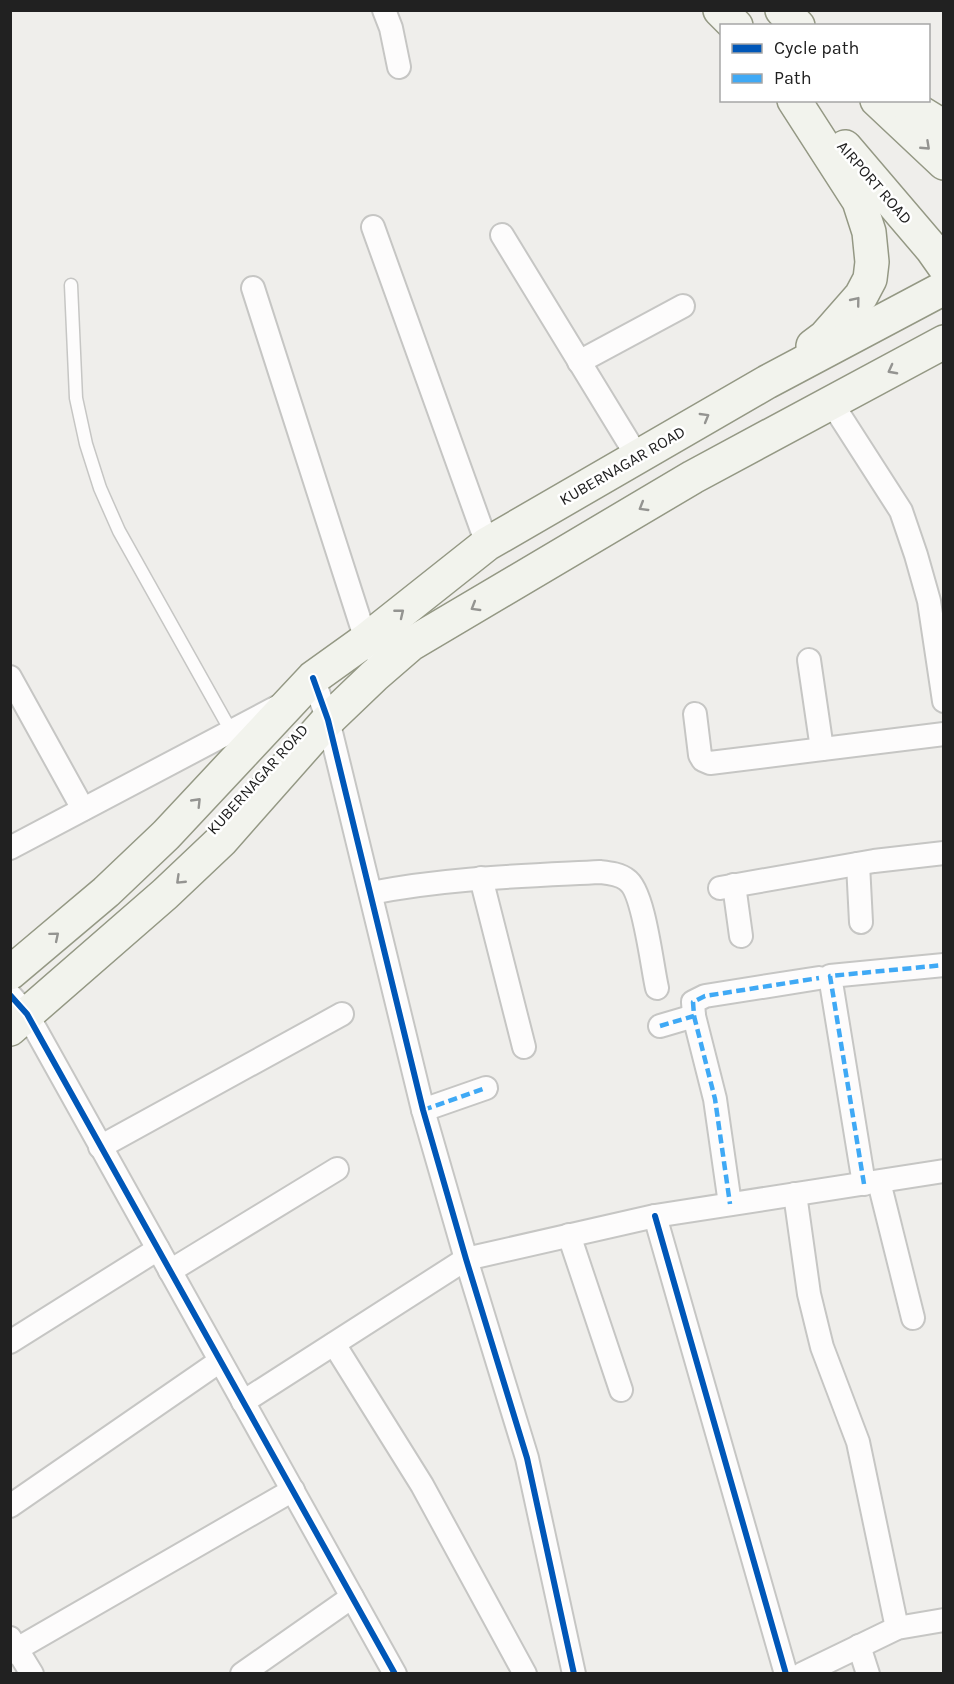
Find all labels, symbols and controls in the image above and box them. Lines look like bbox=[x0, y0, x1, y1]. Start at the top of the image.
legend bbox=[720, 24, 930, 102]
text: Cycle path bbox=[774, 37, 859, 59]
text: Path bbox=[774, 67, 812, 89]
street label: AIRPORT ROAD bbox=[833, 137, 916, 228]
one-way arrow bbox=[919, 139, 929, 150]
one-way arrow bbox=[849, 297, 860, 308]
one-way arrow bbox=[888, 363, 898, 374]
one-way arrow bbox=[699, 413, 709, 424]
street label: KUBERNAGAR ROAD bbox=[556, 422, 688, 509]
one-way arrow bbox=[639, 500, 649, 512]
one-way arrow bbox=[471, 600, 481, 612]
one-way arrow bbox=[394, 609, 405, 620]
street label: KUBERNAGAR ROAD bbox=[203, 720, 312, 838]
one-way arrow bbox=[190, 799, 201, 809]
one-way arrow bbox=[176, 873, 187, 884]
one-way arrow bbox=[48, 932, 59, 943]

